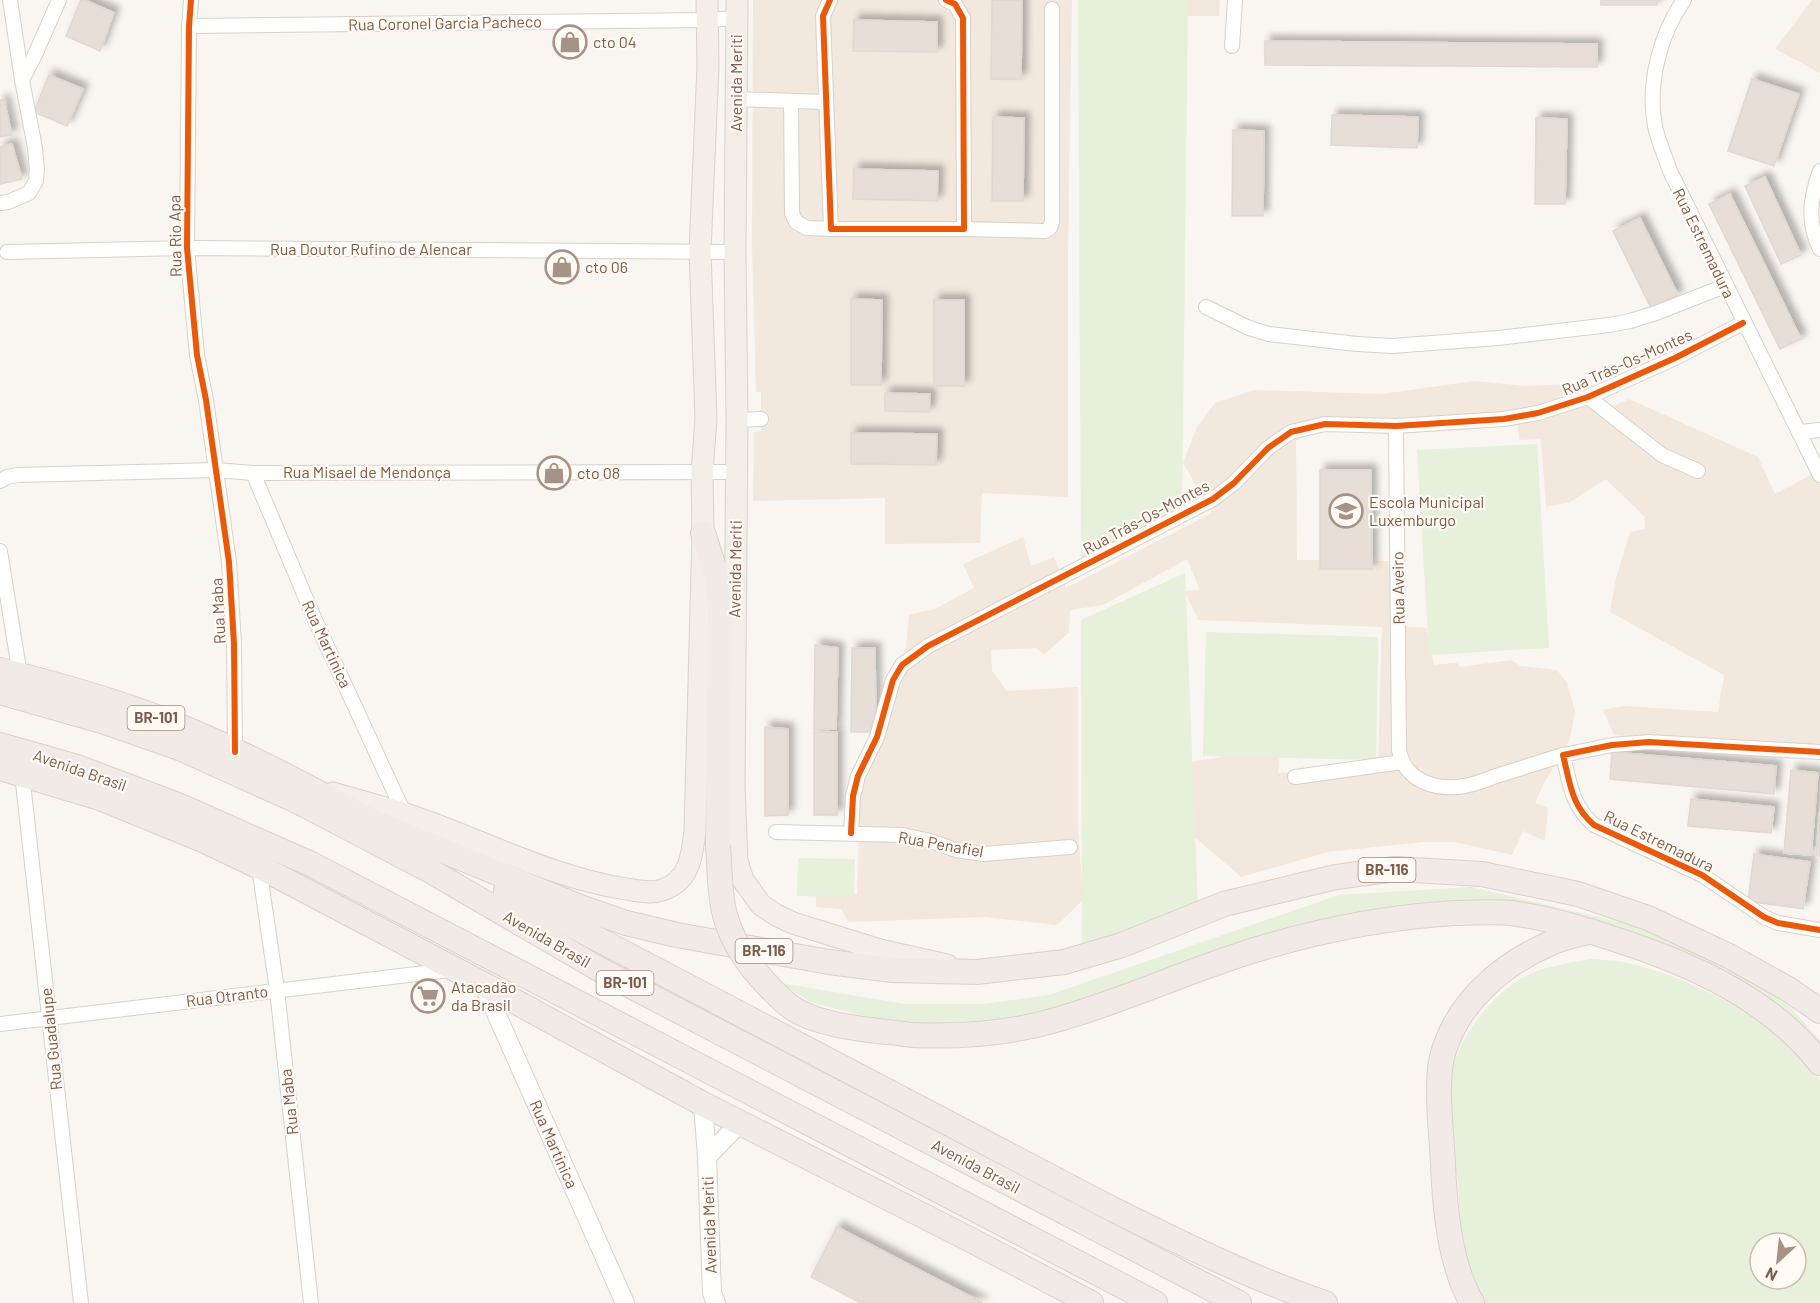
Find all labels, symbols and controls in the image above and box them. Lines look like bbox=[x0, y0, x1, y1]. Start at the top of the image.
street label: Rua Coronel Garcia Pacheco bbox=[348, 11, 542, 34]
shop icon: cto 04 bbox=[552, 24, 588, 60]
place label: cto 04 bbox=[593, 32, 637, 51]
street label: Avenida Meriti bbox=[726, 34, 745, 132]
street label: Rua Estremadura bbox=[1670, 185, 1739, 301]
street label: Rua Rio Apa bbox=[164, 195, 185, 277]
street label: Rua Doutor Rufino de Alencar bbox=[270, 239, 472, 258]
shop icon: cto 06 bbox=[544, 249, 580, 285]
place label: cto 06 bbox=[585, 257, 628, 276]
street label: Rua Trás-Os-Montes bbox=[1559, 324, 1695, 399]
shop icon: cto 08 bbox=[536, 455, 572, 491]
street label: Rua Misael de Mendonça bbox=[283, 462, 451, 481]
place label: cto 08 bbox=[577, 463, 620, 482]
street label: Rua Trás-Os-Montes bbox=[1079, 475, 1212, 558]
place label: Escola Municipal Luxemburgo bbox=[1369, 492, 1484, 529]
school or university icon: Escola Municipal Luxemburgo bbox=[1328, 493, 1364, 529]
street label: Avenida Meriti bbox=[724, 520, 745, 618]
street label: Rua Aveiro bbox=[1387, 551, 1408, 625]
street label: Rua Maba bbox=[206, 577, 229, 645]
street label: Rua Martinica bbox=[299, 597, 356, 691]
road number: BR-101 bbox=[128, 706, 184, 730]
street label: Avenida Brasil bbox=[31, 745, 129, 794]
street label: Rua Estremadura bbox=[1601, 806, 1717, 875]
street label: Rua Penafiel bbox=[897, 827, 985, 860]
road number: BR-116 bbox=[1358, 858, 1416, 882]
street label: Avenida Brasil bbox=[500, 906, 594, 971]
road number: BR-116 bbox=[736, 939, 792, 963]
road number: BR-101 bbox=[596, 971, 654, 995]
place label: Atacadão da Brasil bbox=[451, 977, 517, 1014]
supermarket icon: Atacadão da Brasil bbox=[410, 978, 446, 1014]
street label: Rua Otranto bbox=[185, 981, 269, 1010]
street label: Rua Guadalupe bbox=[36, 987, 65, 1091]
street label: Rua Maba bbox=[276, 1068, 301, 1136]
street label: Rua Martinica bbox=[527, 1097, 582, 1191]
street label: Avenida Brasil bbox=[929, 1134, 1024, 1197]
street label: Avenida Meriti bbox=[697, 1176, 720, 1274]
north arrow bbox=[1748, 1231, 1808, 1291]
text: N bbox=[1762, 1264, 1780, 1286]

